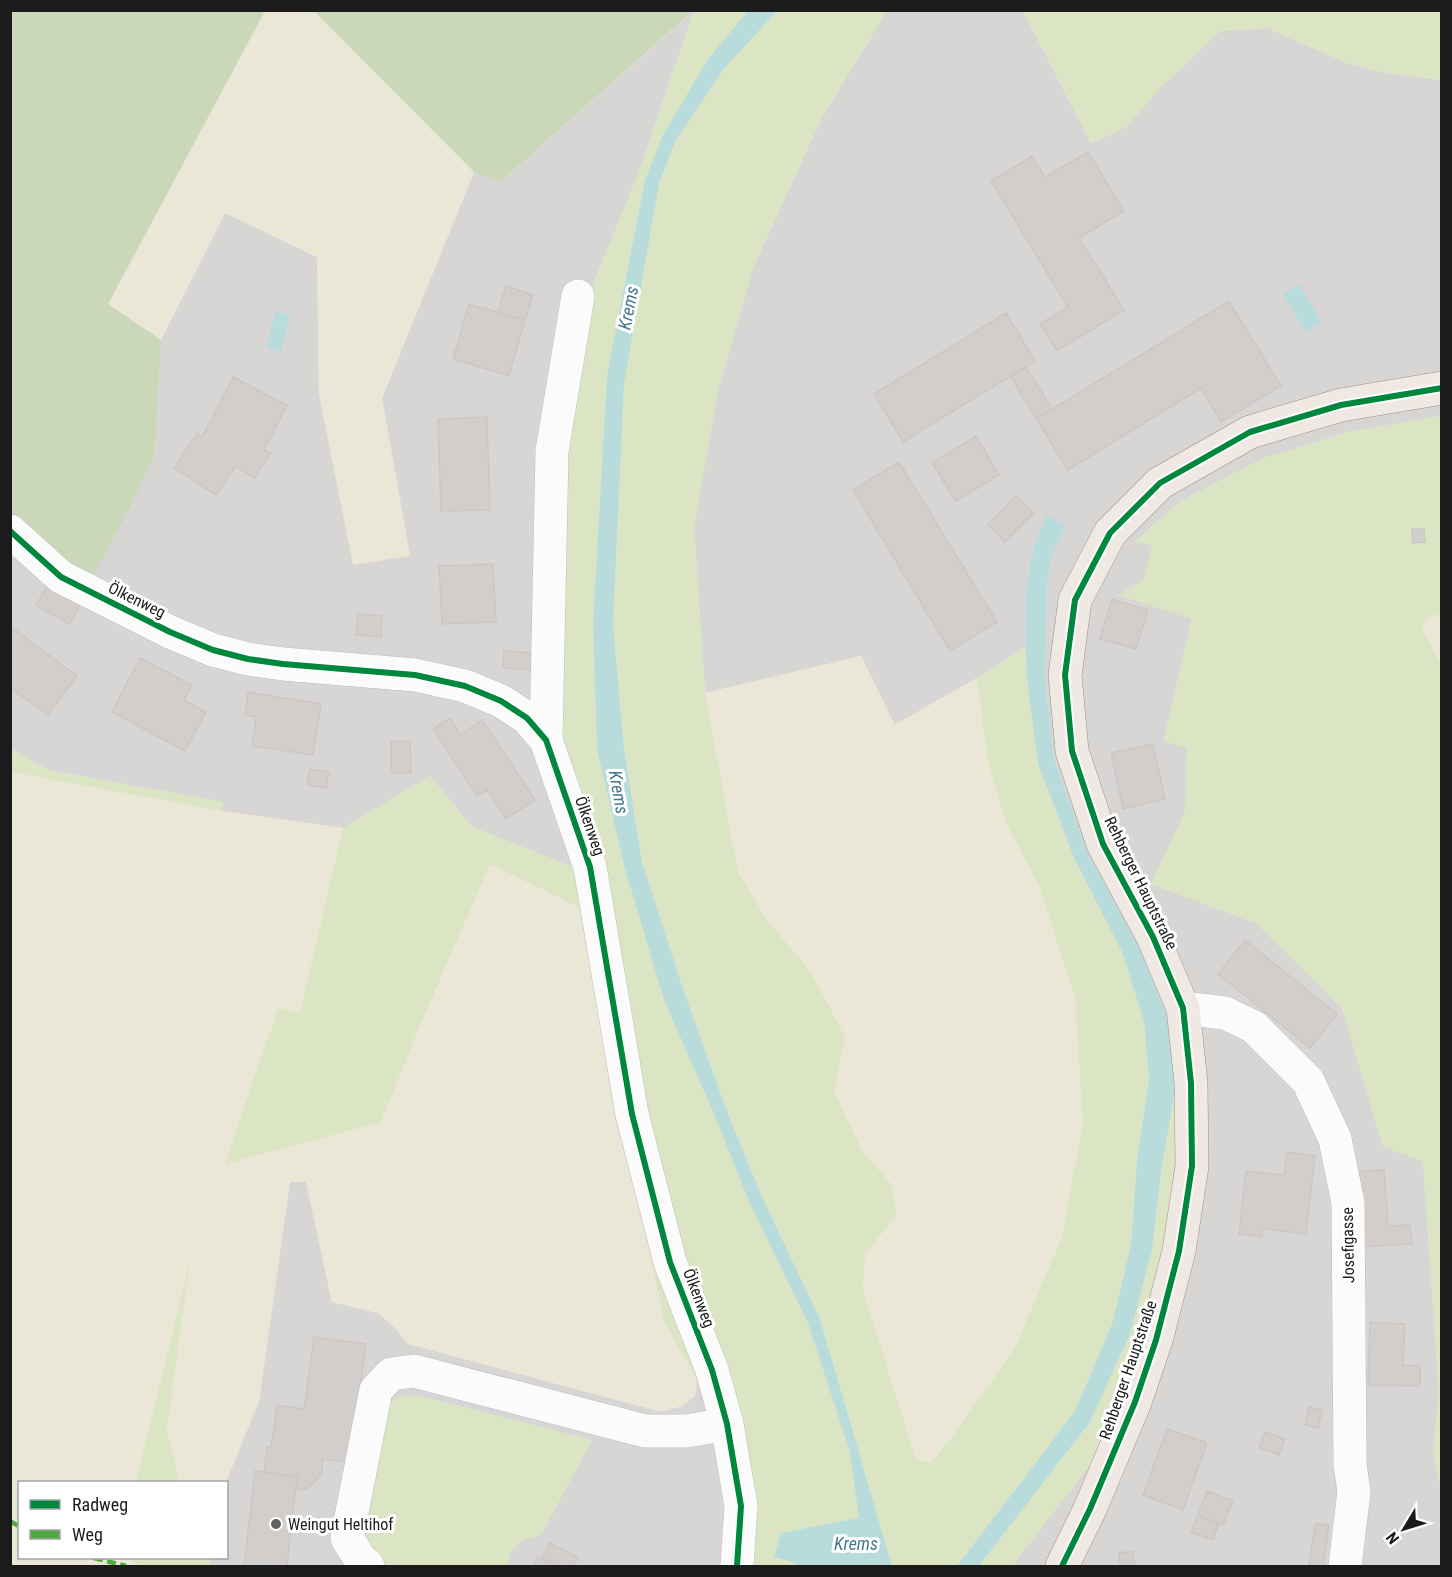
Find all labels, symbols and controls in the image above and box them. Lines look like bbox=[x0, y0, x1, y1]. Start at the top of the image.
water label: Krems bbox=[613, 284, 643, 332]
street label: Ölkenweg bbox=[105, 578, 169, 622]
water label: Krems bbox=[605, 769, 633, 816]
street label: Ölkenweg bbox=[571, 794, 609, 858]
street label: Rehberger Hauptstraße bbox=[1100, 813, 1182, 953]
street label: Josefigasse bbox=[1338, 1207, 1358, 1283]
street label: Ölkenweg bbox=[679, 1266, 719, 1330]
street label: Rehberger Hauptstraße bbox=[1095, 1298, 1161, 1442]
legend bbox=[18, 1481, 228, 1559]
text: Radweg bbox=[72, 1494, 128, 1515]
north arrow bbox=[1374, 1499, 1434, 1559]
place label: Weingut Heltihof bbox=[288, 1515, 393, 1534]
marker: Weingut Heltihof bbox=[269, 1517, 283, 1531]
text: Weg bbox=[72, 1524, 103, 1545]
text: N bbox=[1382, 1528, 1403, 1548]
water label: Krems bbox=[834, 1533, 878, 1554]

